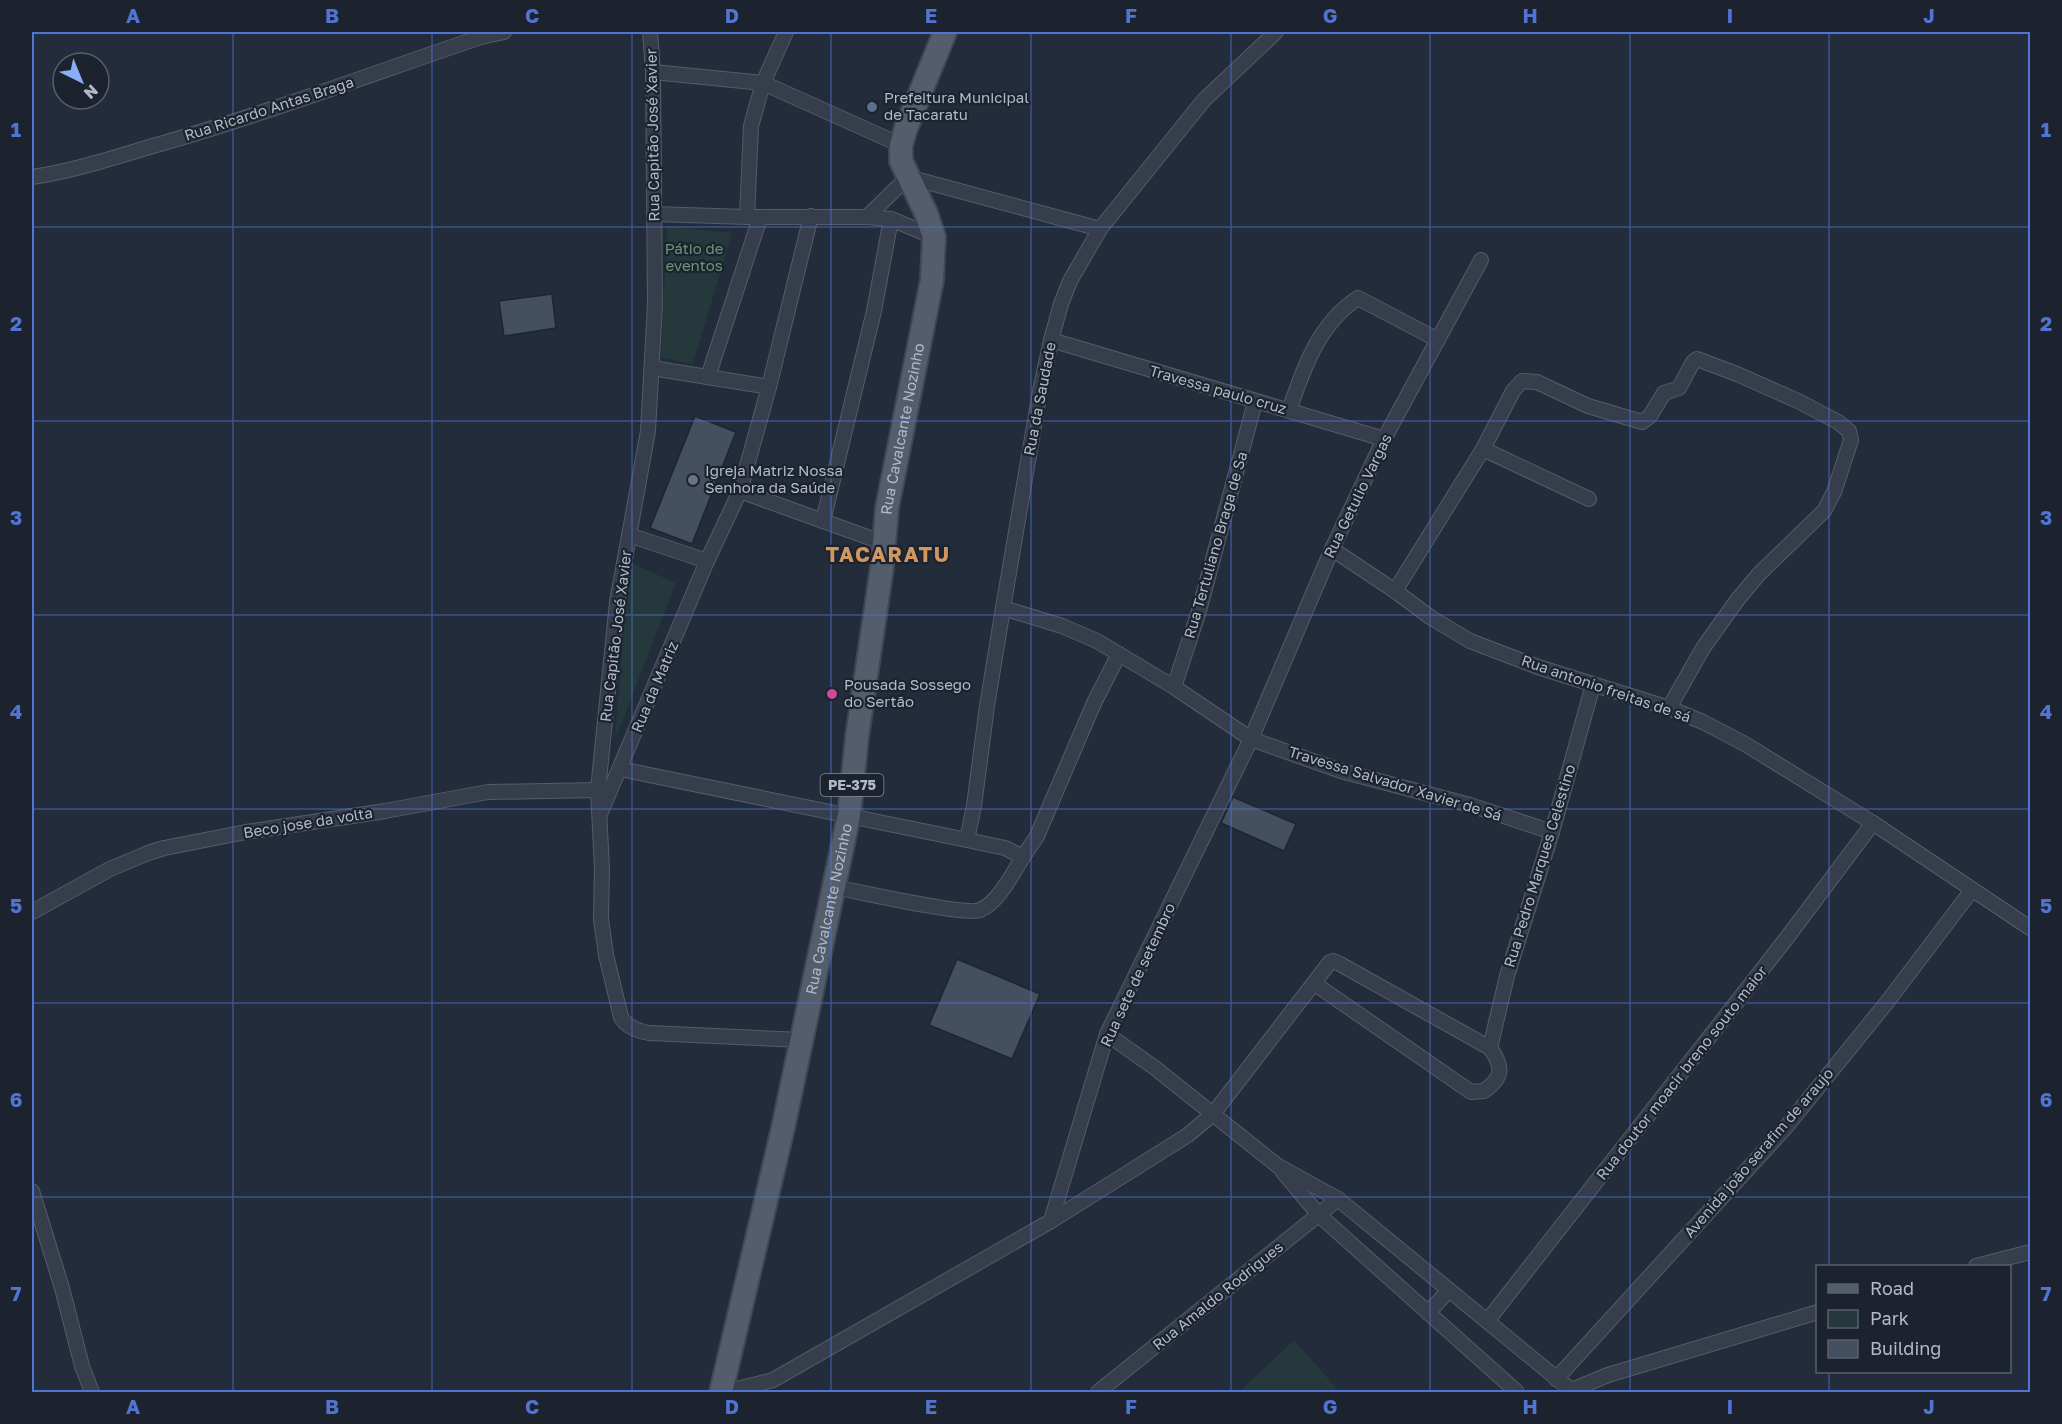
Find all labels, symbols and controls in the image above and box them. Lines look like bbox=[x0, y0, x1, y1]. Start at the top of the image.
text: A bbox=[126, 3, 140, 27]
text: B bbox=[325, 3, 339, 27]
text: C bbox=[525, 3, 539, 27]
text: D bbox=[725, 3, 739, 27]
text: E bbox=[925, 3, 937, 27]
text: F bbox=[1125, 3, 1137, 27]
text: G bbox=[1323, 3, 1337, 27]
text: H bbox=[1522, 3, 1538, 27]
text: I bbox=[1727, 3, 1733, 27]
text: J bbox=[1923, 3, 1935, 27]
street label: Rua Capitão José Xavier bbox=[641, 48, 663, 222]
north arrow bbox=[51, 51, 111, 111]
street label: Rua Ricardo Antas Braga bbox=[182, 72, 356, 144]
text: N bbox=[80, 81, 103, 103]
place label: Prefeitura Municipal de Tacaratu bbox=[884, 88, 1029, 123]
marker: Prefeitura Municipal de Tacaratu bbox=[865, 100, 879, 114]
text: 1 bbox=[11, 117, 21, 141]
text: 1 bbox=[2041, 117, 2051, 141]
park label: Pátio de eventos bbox=[665, 239, 724, 274]
text: 2 bbox=[10, 311, 22, 335]
text: 2 bbox=[2040, 311, 2052, 335]
street label: Rua da Saudade bbox=[1019, 340, 1059, 457]
street label: Rua Cavalcante Nozinho bbox=[876, 341, 927, 515]
street label: Travessa paulo cruz bbox=[1148, 361, 1289, 417]
street label: Rua Getulio Vargas bbox=[1319, 430, 1395, 561]
street label: Rua Tertuliano Braga de Sa bbox=[1180, 449, 1250, 640]
place label: Igreja Matriz Nossa Senhora da Saúde bbox=[705, 461, 843, 496]
marker: Igreja Matriz Nossa Senhora da Saúde bbox=[686, 473, 700, 487]
text: 3 bbox=[10, 505, 22, 529]
text: 3 bbox=[2040, 505, 2052, 529]
district label: TACARATU bbox=[825, 541, 951, 567]
street label: Rua Capitão José Xavier bbox=[596, 549, 634, 723]
street label: Rua da Matriz bbox=[627, 638, 682, 735]
street label: Rua antonio freitas de sá bbox=[1519, 651, 1693, 726]
place label: Pousada Sossego do Sertão bbox=[844, 675, 971, 710]
marker: Pousada Sossego do Sertão bbox=[825, 687, 839, 701]
text: 4 bbox=[10, 699, 22, 723]
text: 4 bbox=[2040, 699, 2052, 723]
street label: Travessa Salvador Xavier de Sá bbox=[1287, 742, 1504, 824]
street label: Rua Pedro Marques Celestino bbox=[1500, 762, 1579, 969]
road number: PE-375 bbox=[820, 774, 884, 796]
street label: Beco jose da volta bbox=[242, 803, 374, 841]
street label: Rua Cavalcante Nozinho bbox=[801, 822, 855, 996]
text: 5 bbox=[10, 893, 22, 917]
text: 5 bbox=[2040, 893, 2052, 917]
street label: Rua sete de setembro bbox=[1096, 900, 1178, 1049]
street label: Rua doutor moacir breno souto maior bbox=[1592, 962, 1770, 1183]
street label: Avenida joão serafim de araujo bbox=[1680, 1064, 1837, 1241]
text: 6 bbox=[10, 1087, 22, 1111]
text: 6 bbox=[2040, 1087, 2052, 1111]
street label: Rua Amaldo Rodrigues bbox=[1148, 1237, 1286, 1353]
legend bbox=[1816, 1265, 2011, 1373]
text: Road bbox=[1870, 1277, 1914, 1299]
text: 7 bbox=[11, 1281, 22, 1305]
text: 7 bbox=[2041, 1281, 2052, 1305]
text: Park bbox=[1870, 1307, 1909, 1329]
text: Building bbox=[1870, 1337, 1941, 1359]
text: A bbox=[126, 1394, 140, 1418]
text: B bbox=[325, 1394, 339, 1418]
text: C bbox=[525, 1394, 539, 1418]
text: D bbox=[725, 1394, 739, 1418]
text: E bbox=[925, 1394, 937, 1418]
text: F bbox=[1125, 1394, 1137, 1418]
text: G bbox=[1323, 1394, 1337, 1418]
text: H bbox=[1522, 1394, 1538, 1418]
text: I bbox=[1727, 1394, 1733, 1418]
text: J bbox=[1923, 1394, 1935, 1418]

